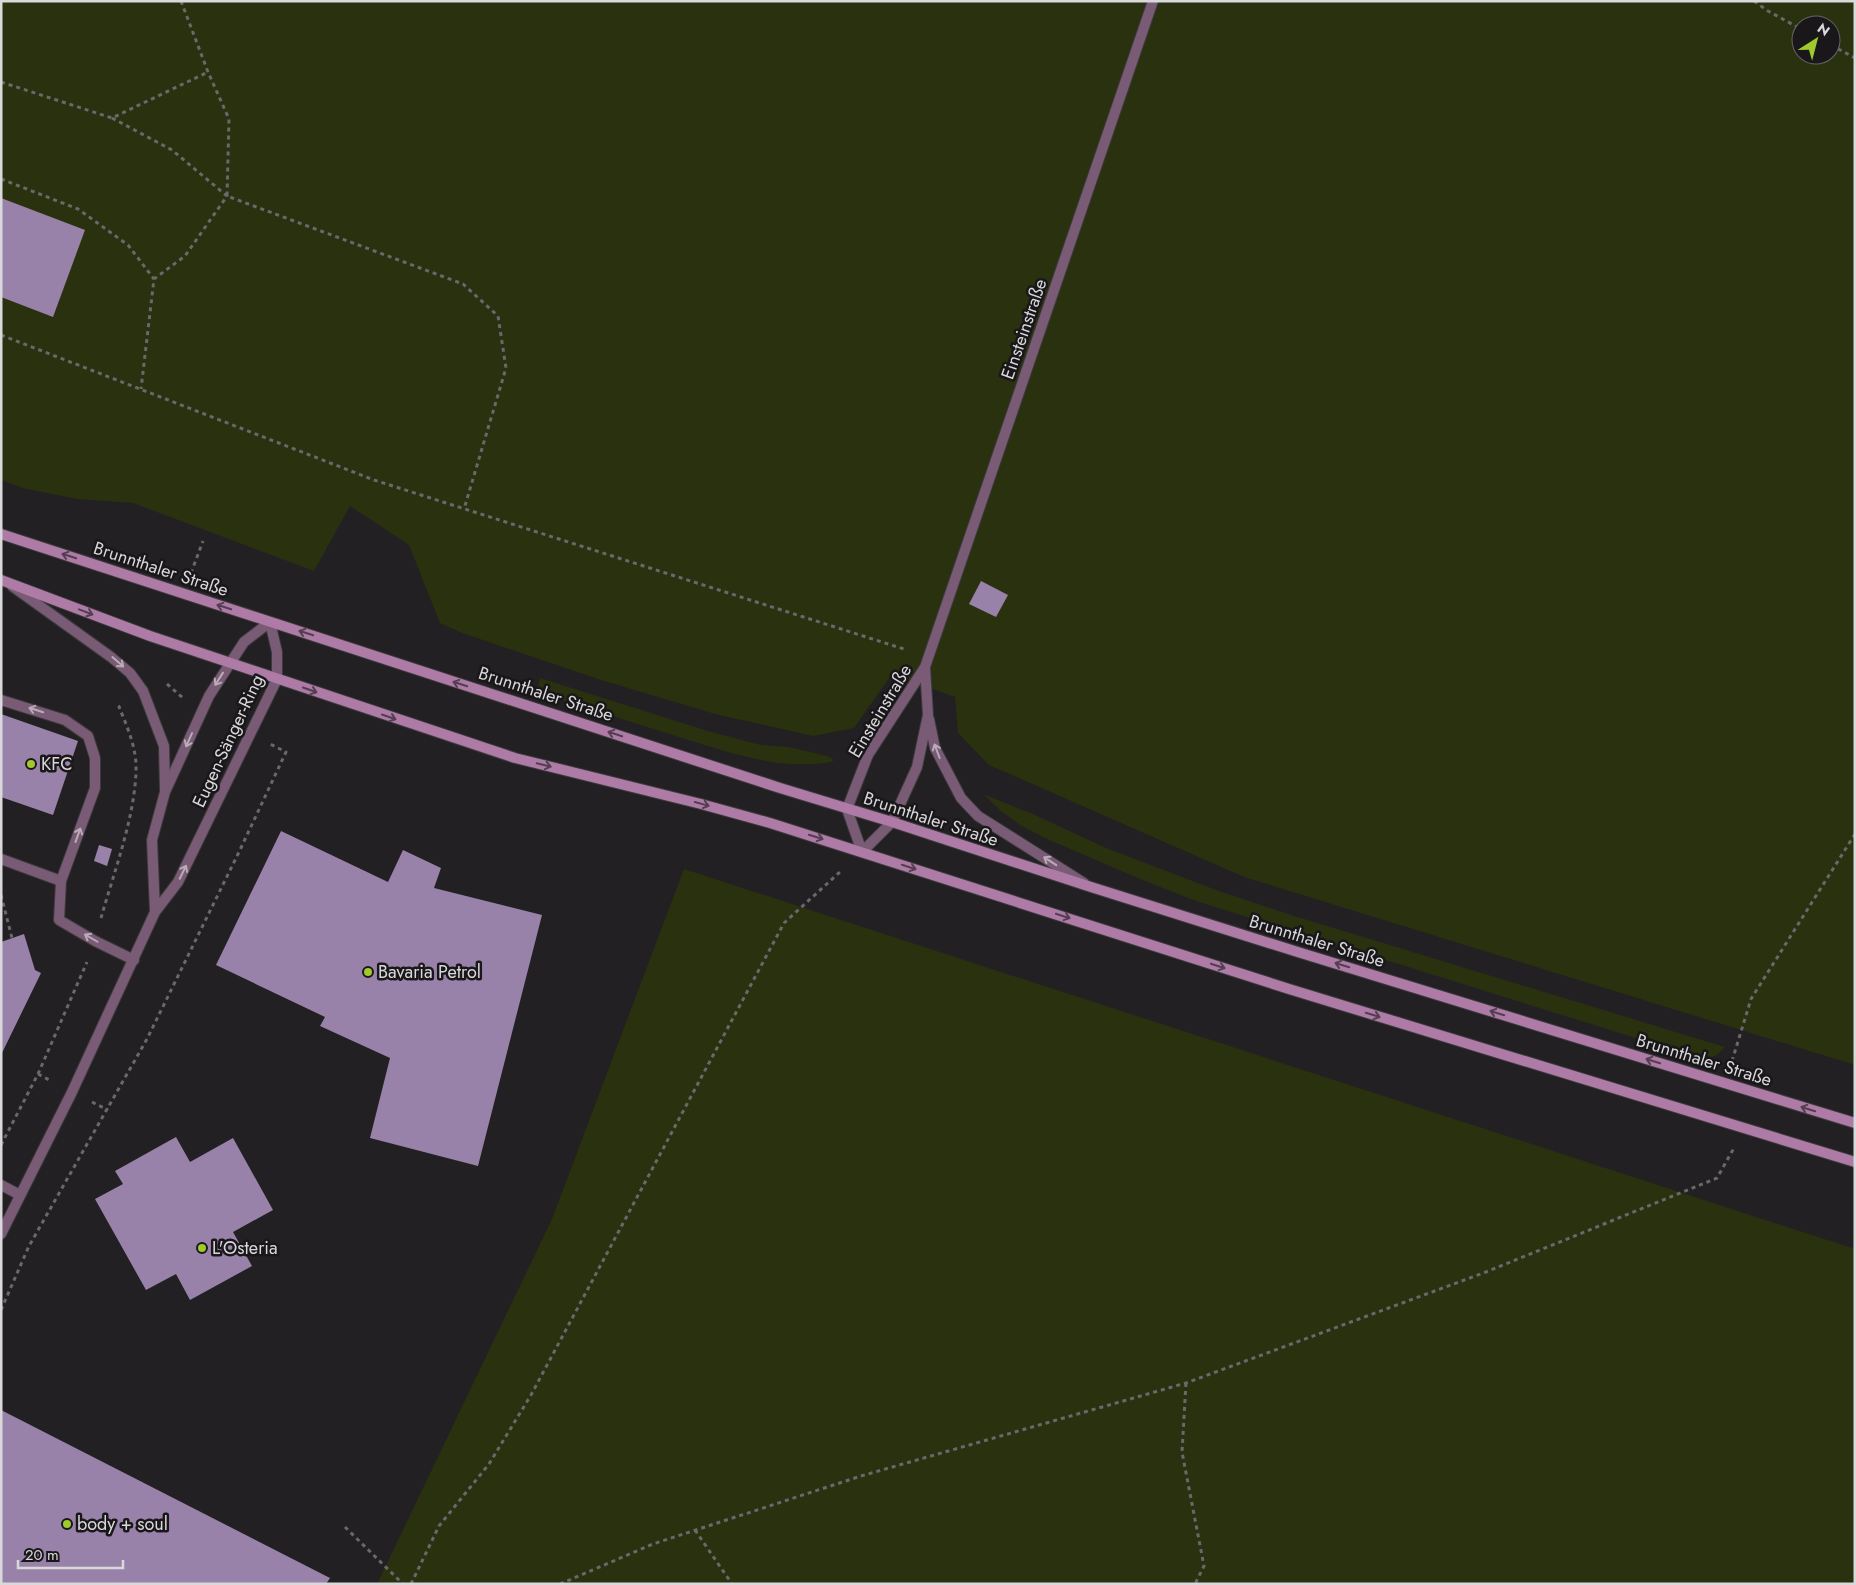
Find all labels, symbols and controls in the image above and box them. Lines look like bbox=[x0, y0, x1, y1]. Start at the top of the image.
north arrow bbox=[1791, 15, 1841, 65]
text: N bbox=[1813, 18, 1834, 41]
street label: Einsteinstraße bbox=[995, 275, 1053, 383]
street label: Brunnthaler Straße bbox=[90, 535, 232, 603]
one-way arrow bbox=[62, 551, 78, 560]
one-way arrow bbox=[216, 601, 232, 611]
one-way arrow bbox=[78, 608, 93, 617]
one-way arrow bbox=[298, 628, 314, 638]
one-way arrow bbox=[111, 657, 124, 668]
street label: Einsteinstraße bbox=[842, 659, 918, 763]
street label: Brunnthaler Straße bbox=[475, 660, 617, 728]
street label: Eugen-Sänger-Ring bbox=[186, 670, 270, 812]
one-way arrow bbox=[214, 672, 224, 686]
one-way arrow bbox=[453, 678, 469, 688]
one-way arrow bbox=[301, 686, 317, 695]
one-way arrow bbox=[28, 705, 44, 715]
one-way arrow bbox=[381, 713, 396, 722]
one-way arrow bbox=[608, 729, 623, 738]
one-way arrow bbox=[183, 732, 193, 747]
one-way arrow bbox=[932, 744, 941, 759]
place label: KFC bbox=[41, 751, 73, 777]
marker: KFC bbox=[25, 758, 37, 770]
one-way arrow bbox=[536, 761, 552, 770]
street label: Brunnthaler Straße bbox=[860, 785, 1002, 853]
one-way arrow bbox=[693, 800, 709, 809]
one-way arrow bbox=[74, 828, 83, 844]
one-way arrow bbox=[808, 833, 824, 843]
one-way arrow bbox=[1043, 855, 1057, 866]
one-way arrow bbox=[900, 862, 916, 872]
one-way arrow bbox=[179, 865, 188, 880]
street label: Brunnthaler Straße bbox=[1246, 908, 1388, 974]
one-way arrow bbox=[1055, 912, 1071, 922]
one-way arrow bbox=[84, 933, 98, 943]
place label: Bavaria Petrol bbox=[378, 959, 481, 985]
one-way arrow bbox=[1334, 960, 1350, 970]
one-way arrow bbox=[1210, 962, 1225, 971]
marker: Bavaria Petrol bbox=[362, 966, 374, 978]
one-way arrow bbox=[1490, 1008, 1506, 1018]
one-way arrow bbox=[1365, 1010, 1381, 1020]
street label: Brunnthaler Straße bbox=[1633, 1027, 1775, 1093]
one-way arrow bbox=[1645, 1056, 1661, 1065]
one-way arrow bbox=[1800, 1103, 1816, 1113]
place label: L'Osteria bbox=[212, 1235, 278, 1261]
marker: L'Osteria bbox=[196, 1242, 208, 1254]
place label: body + soul bbox=[77, 1511, 168, 1537]
marker: body + soul bbox=[61, 1518, 73, 1530]
scale bar bbox=[18, 1538, 122, 1570]
text: 20 m bbox=[25, 1544, 59, 1566]

